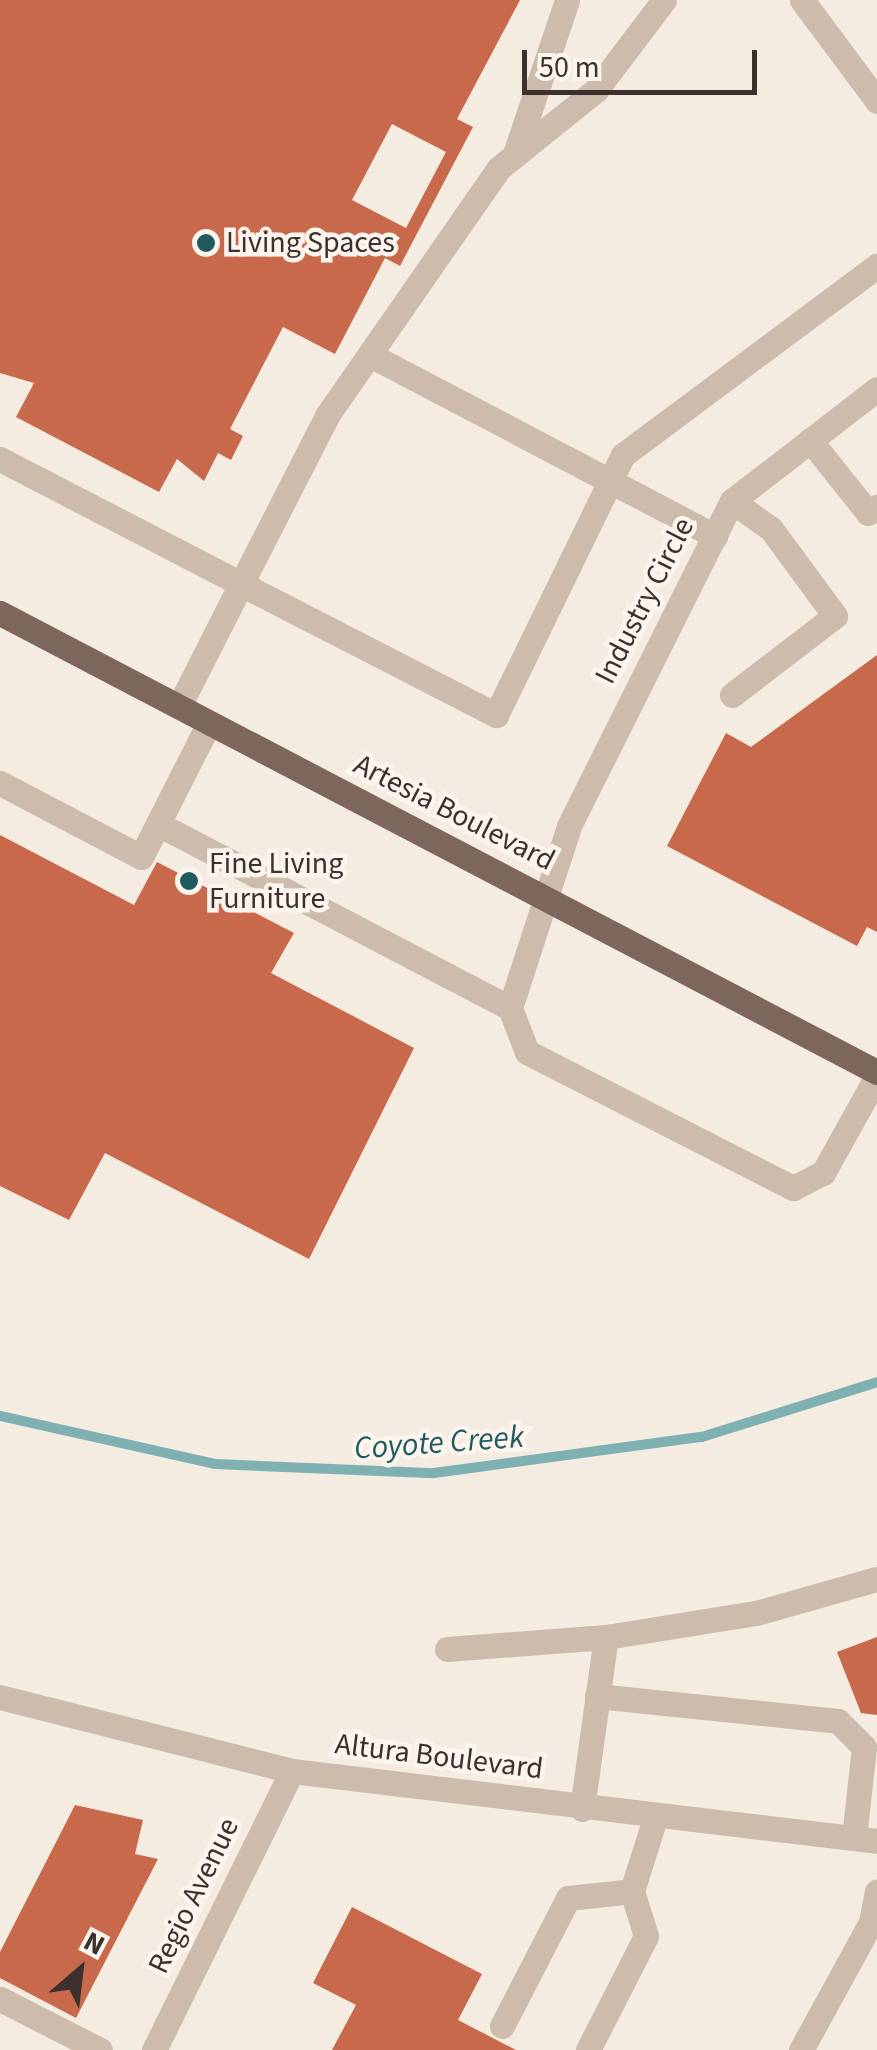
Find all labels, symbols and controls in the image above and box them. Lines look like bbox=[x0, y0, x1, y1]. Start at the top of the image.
scale bar bbox=[527, 30, 762, 92]
text: 50 m bbox=[539, 46, 600, 89]
place label: Living Spaces bbox=[226, 225, 395, 261]
marker: Living Spaces bbox=[195, 232, 217, 254]
street label: Industry Circle bbox=[588, 512, 702, 690]
street label: Artesia Boulevard bbox=[348, 747, 560, 879]
place label: Fine Living Furniture bbox=[209, 846, 343, 916]
marker: Fine Living Furniture bbox=[178, 870, 200, 892]
water label: Coyote Creek bbox=[353, 1418, 525, 1468]
street label: Altura Boulevard bbox=[333, 1726, 545, 1788]
street label: Regio Avenue bbox=[141, 1812, 247, 1980]
north arrow bbox=[30, 1920, 130, 2020]
text: N bbox=[76, 1921, 112, 1966]

